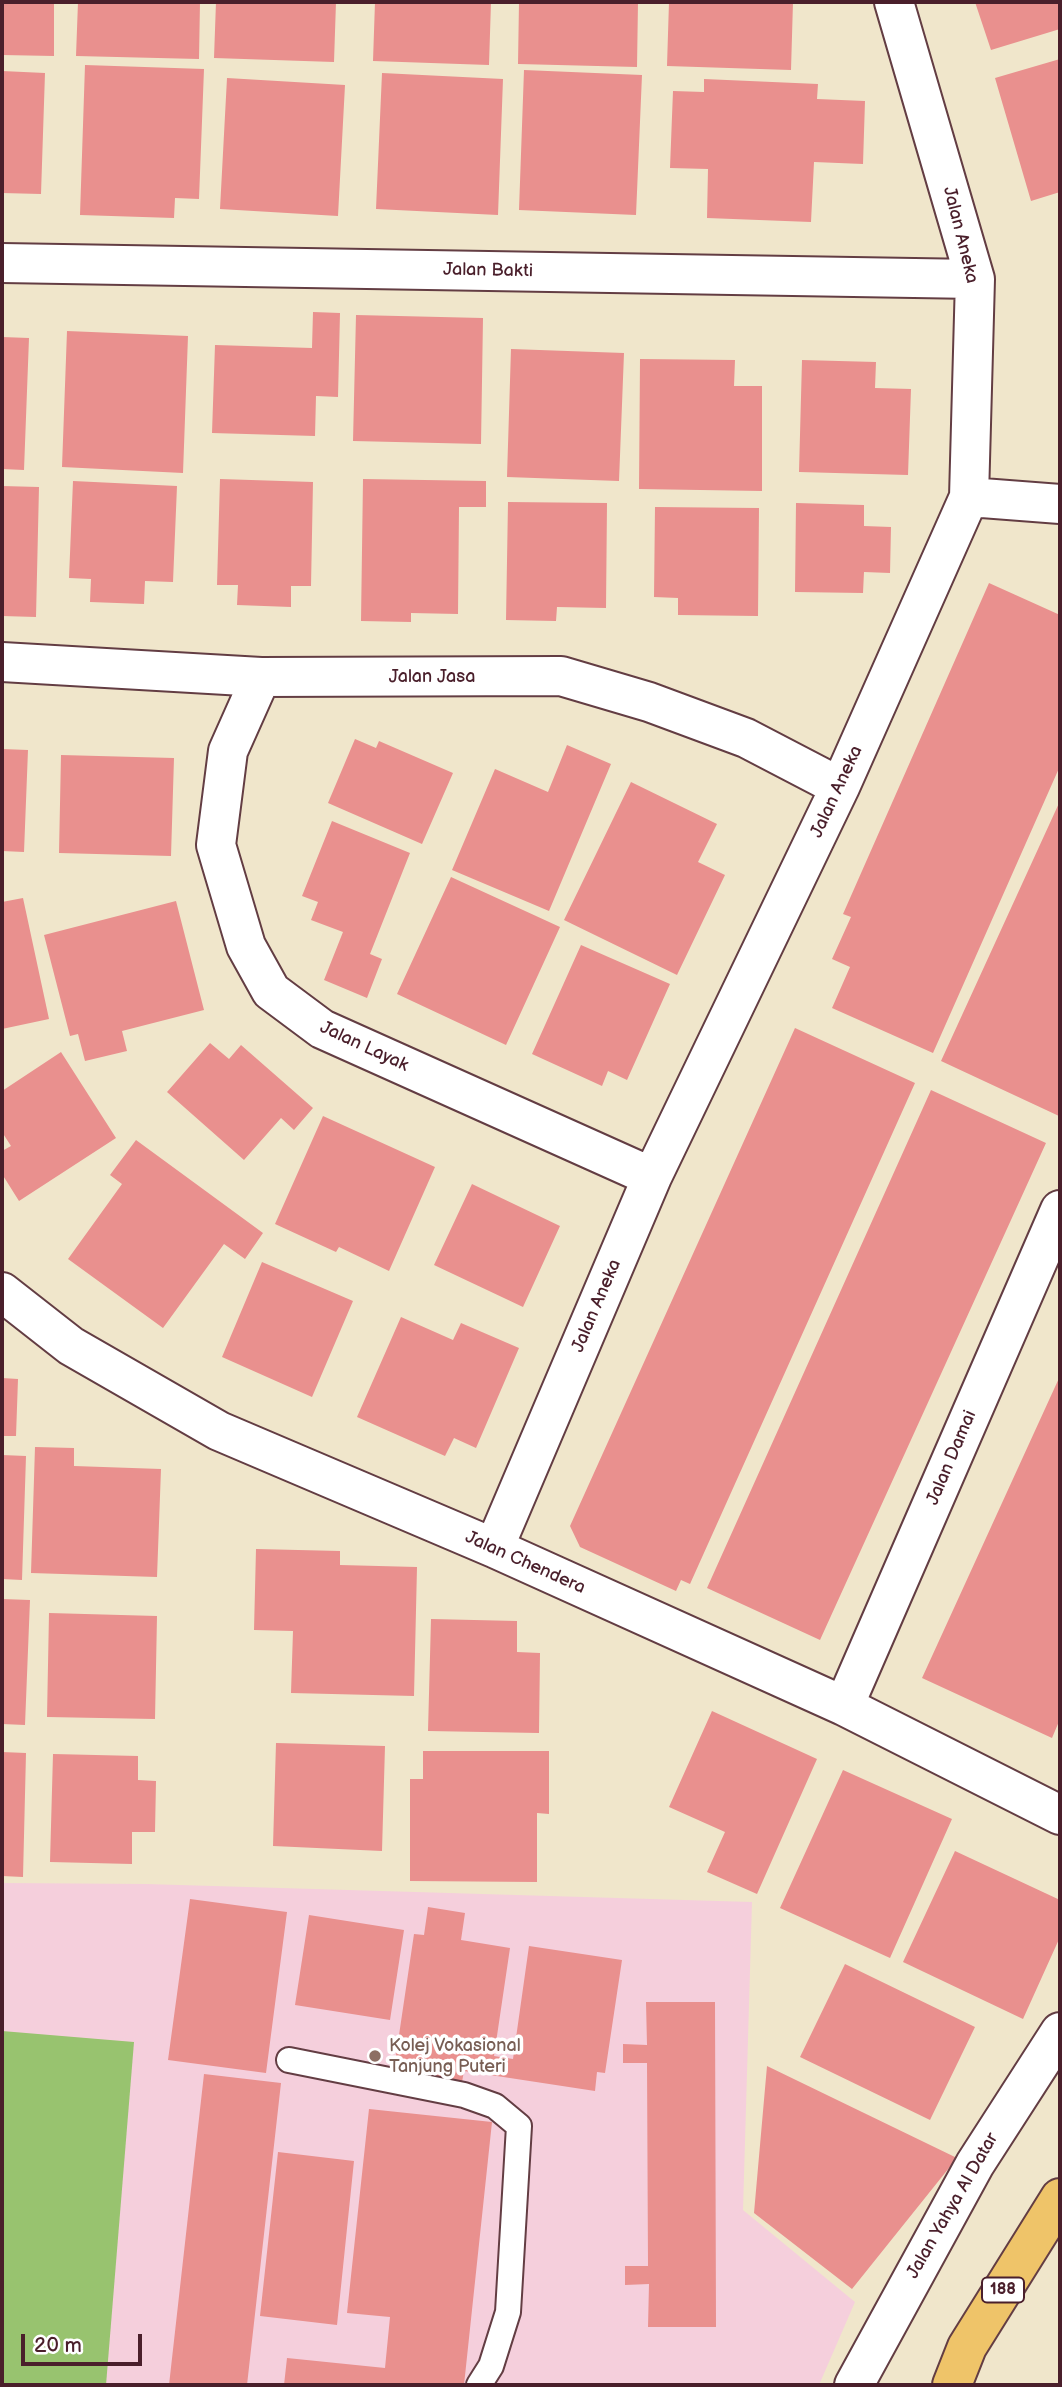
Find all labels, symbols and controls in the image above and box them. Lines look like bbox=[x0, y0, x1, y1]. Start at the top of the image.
street label: Jalan Aneka bbox=[938, 184, 982, 286]
street label: Jalan Bakti bbox=[443, 259, 533, 283]
street label: Jalan Jasa bbox=[389, 666, 475, 688]
street label: Jalan Aneka bbox=[806, 743, 868, 841]
street label: Jalan Layak bbox=[316, 1017, 412, 1077]
street label: Jalan Aneka bbox=[568, 1256, 626, 1356]
street label: Jalan Damai bbox=[922, 1407, 982, 1509]
street label: Jalan Chendera bbox=[462, 1527, 588, 1599]
place label: Kolej Vokasional Tanjung Puteri bbox=[389, 2035, 521, 2078]
marker: Kolej Vokasional Tanjung Puteri bbox=[367, 2048, 383, 2064]
street label: Jalan Yahya Al Datar bbox=[902, 2129, 1004, 2283]
road number: 188 bbox=[982, 2278, 1024, 2302]
scale bar bbox=[24, 2320, 145, 2364]
text: 20 m bbox=[34, 2333, 82, 2358]

